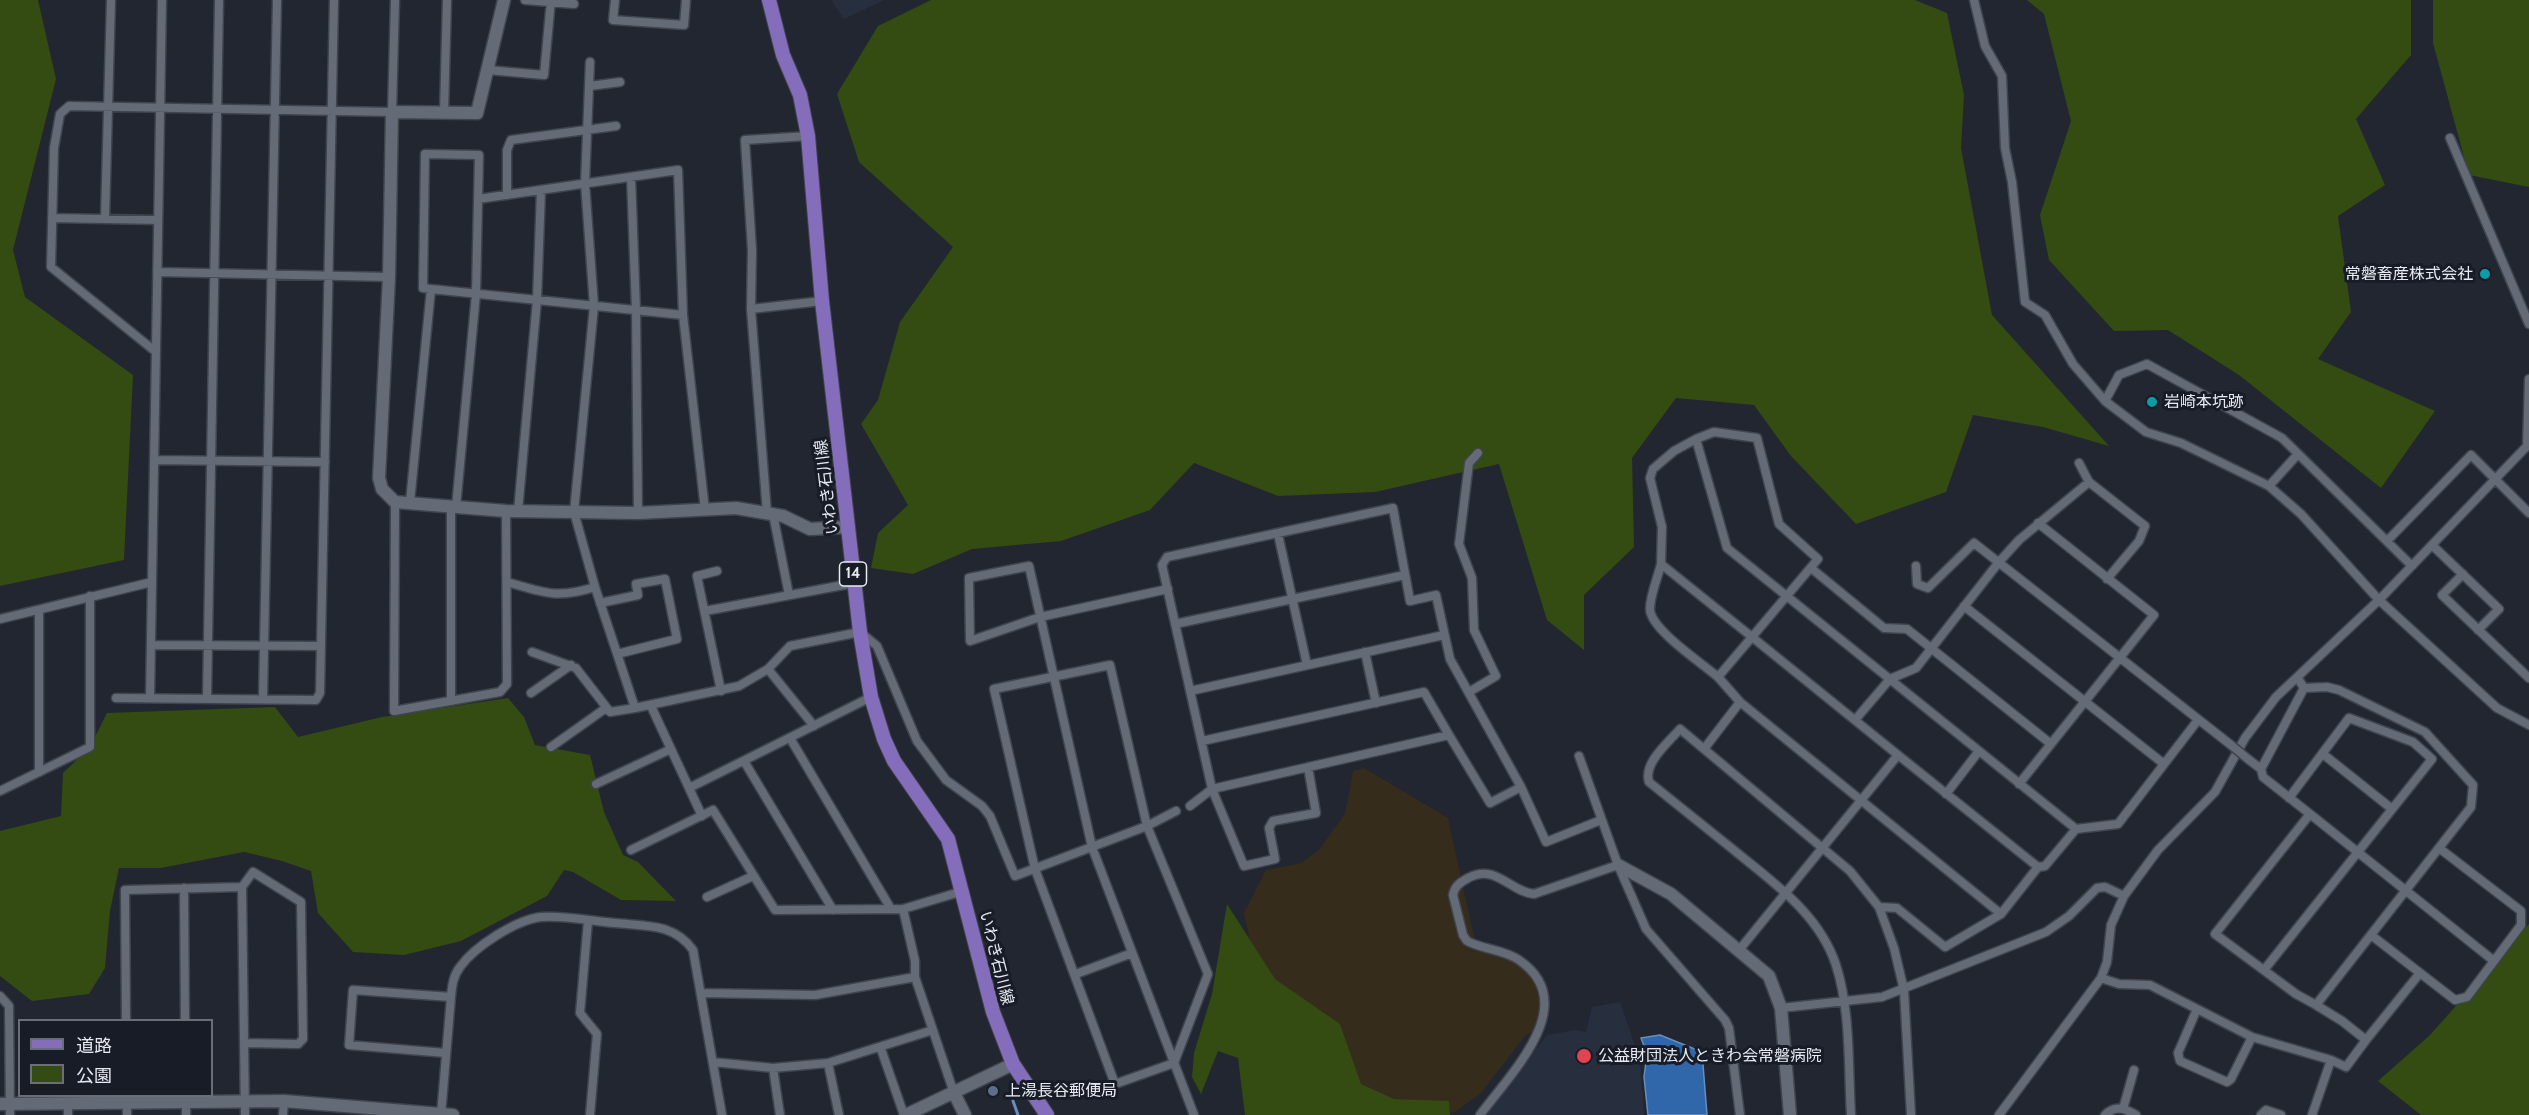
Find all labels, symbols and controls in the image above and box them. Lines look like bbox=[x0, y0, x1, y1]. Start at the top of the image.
place label: 常磐畜産株式会社 bbox=[2345, 264, 2473, 284]
marker: 常磐畜産株式会社 bbox=[2478, 267, 2492, 281]
place label: 岩崎本坑跡 bbox=[2164, 392, 2244, 412]
marker: 岩崎本坑跡 bbox=[2145, 395, 2159, 409]
street label: いわき石川線 bbox=[812, 438, 842, 536]
road number: 14 bbox=[840, 562, 866, 586]
street label: いわき石川線 bbox=[975, 909, 1017, 1007]
legend bbox=[18, 1019, 213, 1097]
text: 道路 bbox=[76, 1035, 112, 1057]
place label: 公益財団法人ときわ会常磐病院 bbox=[1598, 1046, 1822, 1066]
marker: 公益財団法人ときわ会常磐病院 bbox=[1575, 1047, 1593, 1065]
text: 公園 bbox=[76, 1065, 112, 1087]
place label: 上湯長谷郵便局 bbox=[1005, 1081, 1117, 1101]
marker: 上湯長谷郵便局 bbox=[986, 1084, 1000, 1098]

